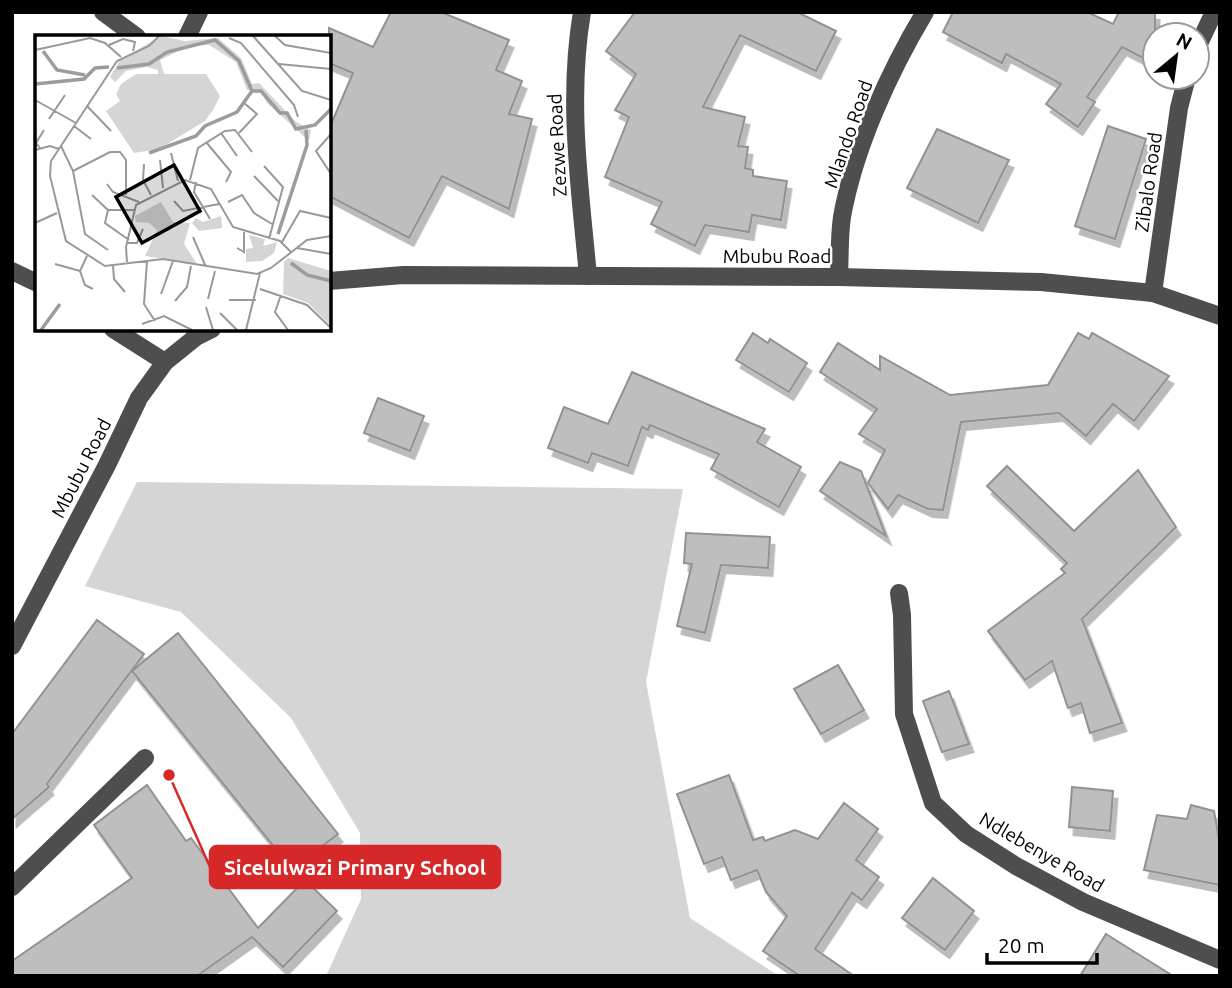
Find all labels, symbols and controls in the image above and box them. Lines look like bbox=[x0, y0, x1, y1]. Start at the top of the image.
north arrow bbox=[1141, 21, 1211, 91]
text: N bbox=[1173, 28, 1196, 54]
inset map bbox=[35, 35, 331, 331]
street label: Mlando Road bbox=[819, 77, 877, 191]
street label: Zezwe Road bbox=[543, 93, 571, 197]
street label: Zibalo Road bbox=[1130, 131, 1166, 233]
street label: Mbubu Road bbox=[723, 245, 831, 267]
street label: Mbubu Road bbox=[47, 415, 115, 521]
street label: Ndlebenye Road bbox=[976, 807, 1108, 897]
callout: Sicelulwazi Primary School bbox=[210, 846, 500, 888]
text: Sicelulwazi Primary School bbox=[224, 855, 486, 879]
scale bar bbox=[987, 922, 1097, 966]
text: 20 m bbox=[998, 933, 1045, 957]

